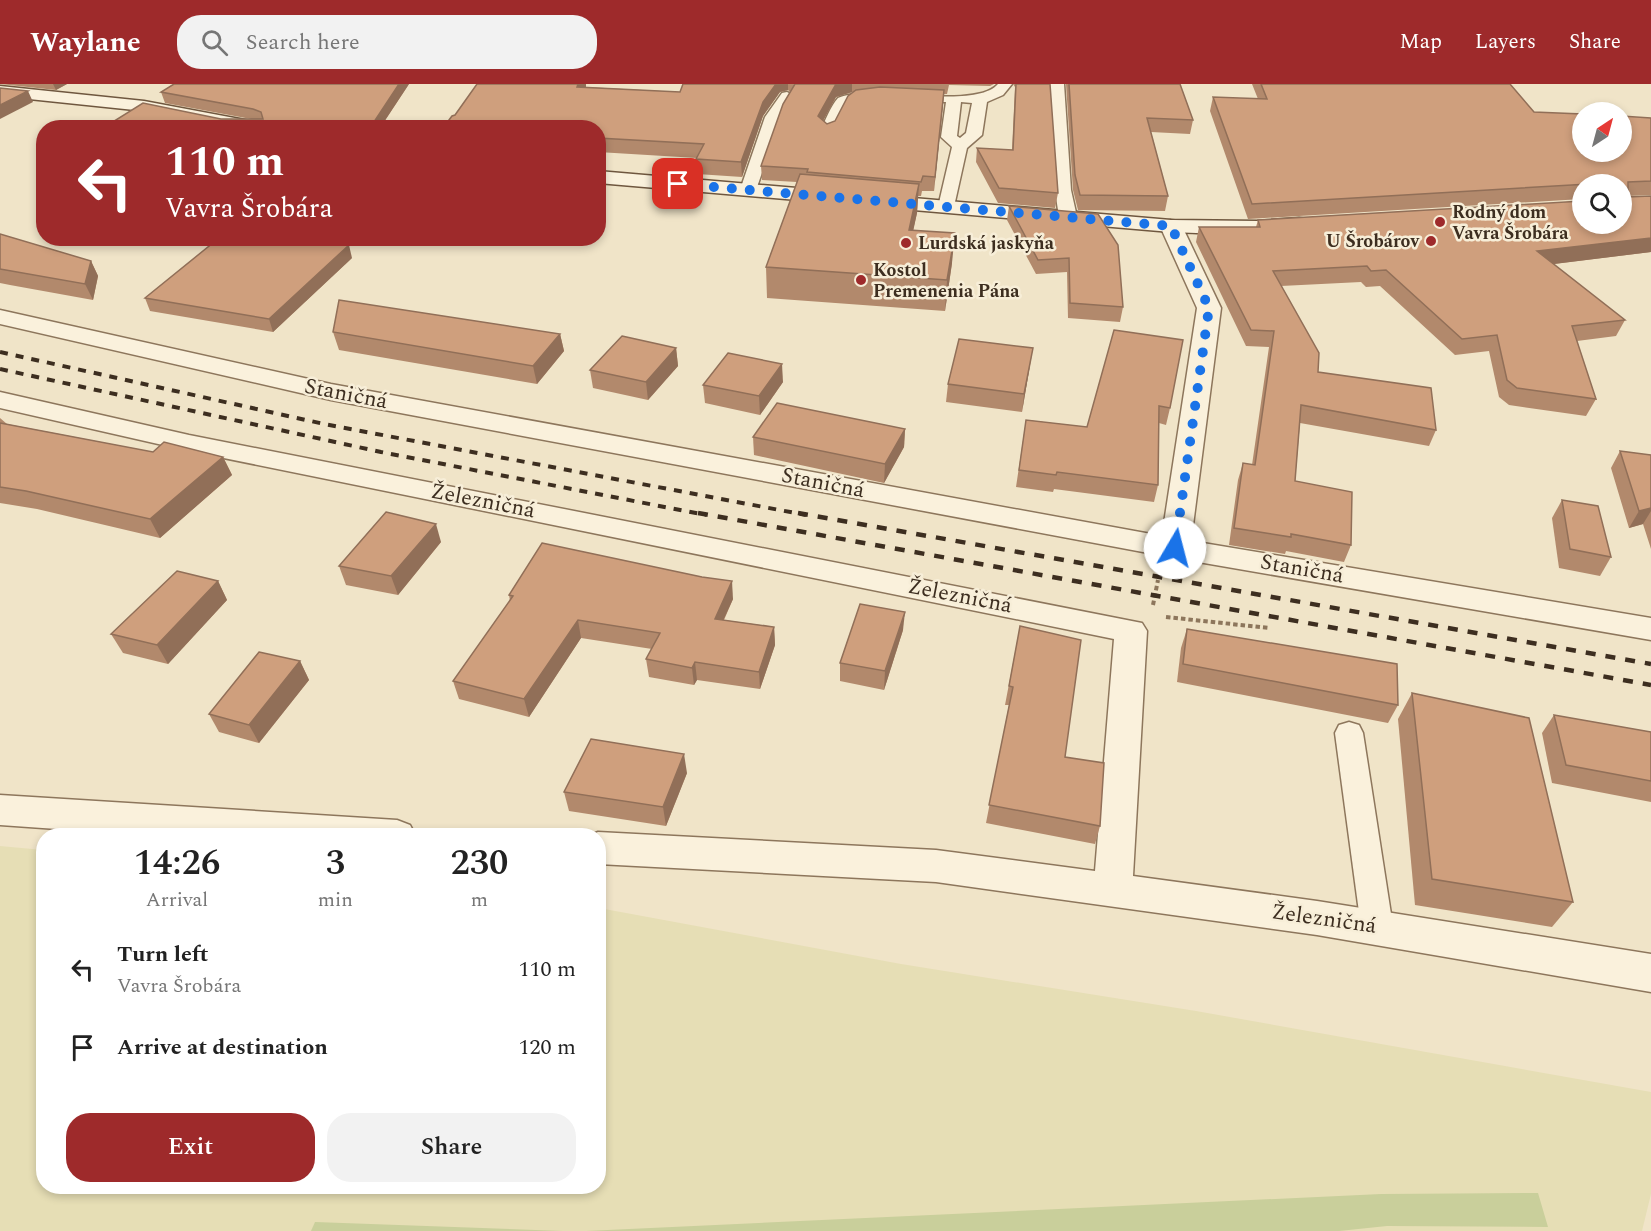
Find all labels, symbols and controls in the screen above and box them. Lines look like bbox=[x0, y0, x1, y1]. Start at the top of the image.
search box bbox=[177, 15, 597, 69]
text: Waylane bbox=[30, 21, 141, 64]
icon: search bbox=[198, 26, 231, 59]
text: Search here bbox=[246, 26, 360, 59]
text: Map bbox=[1400, 26, 1442, 58]
text: Layers bbox=[1475, 26, 1536, 58]
text: Share bbox=[1569, 26, 1621, 58]
north arrow bbox=[1572, 102, 1632, 162]
map controls bbox=[1572, 102, 1632, 234]
text: 110 m bbox=[165, 131, 284, 194]
icon: left bbox=[66, 144, 144, 222]
pin bbox=[652, 158, 703, 209]
icon: arrive bbox=[661, 167, 694, 200]
button: search bbox=[1572, 174, 1632, 234]
text: Vavra Šrobára bbox=[165, 188, 333, 230]
place label: Rodný dom Vavra Šrobára bbox=[1452, 199, 1569, 247]
marker: Rodný dom Vavra Šrobára bbox=[1433, 215, 1447, 229]
place label: U Šrobárov bbox=[1326, 228, 1420, 255]
place label: Lurdská jaskyňa bbox=[918, 230, 1055, 257]
marker: U Šrobárov bbox=[1424, 234, 1438, 248]
marker: Lurdská jaskyňa bbox=[899, 236, 913, 250]
place label: Kostol Premenenia Pána bbox=[873, 257, 1020, 305]
marker: Kostol Premenenia Pána bbox=[854, 273, 868, 287]
street label: Staničná bbox=[302, 370, 391, 418]
street label: Staničná bbox=[779, 459, 868, 507]
street label: Železničná bbox=[428, 475, 538, 527]
position arrow bbox=[1143, 516, 1207, 580]
street label: Staničná bbox=[1258, 545, 1346, 593]
street label: Železničná bbox=[905, 570, 1015, 622]
text: 14:26 bbox=[134, 836, 220, 891]
text: 3 bbox=[326, 836, 345, 891]
text: 230 bbox=[450, 836, 508, 891]
text: Arrival bbox=[146, 885, 208, 915]
text: min bbox=[318, 885, 353, 915]
text: m bbox=[471, 885, 488, 915]
street label: Železničná bbox=[1269, 895, 1379, 943]
text: Turn left bbox=[117, 938, 209, 971]
icon: left bbox=[66, 953, 99, 986]
text: 110 m bbox=[519, 953, 576, 986]
text: Vavra Šrobára bbox=[117, 971, 241, 1001]
icon: arrive bbox=[66, 1031, 99, 1064]
text: Arrive at destination bbox=[117, 1031, 328, 1064]
text: 120 m bbox=[519, 1031, 576, 1064]
button: Exit bbox=[66, 1113, 315, 1182]
button: Share bbox=[327, 1113, 576, 1182]

